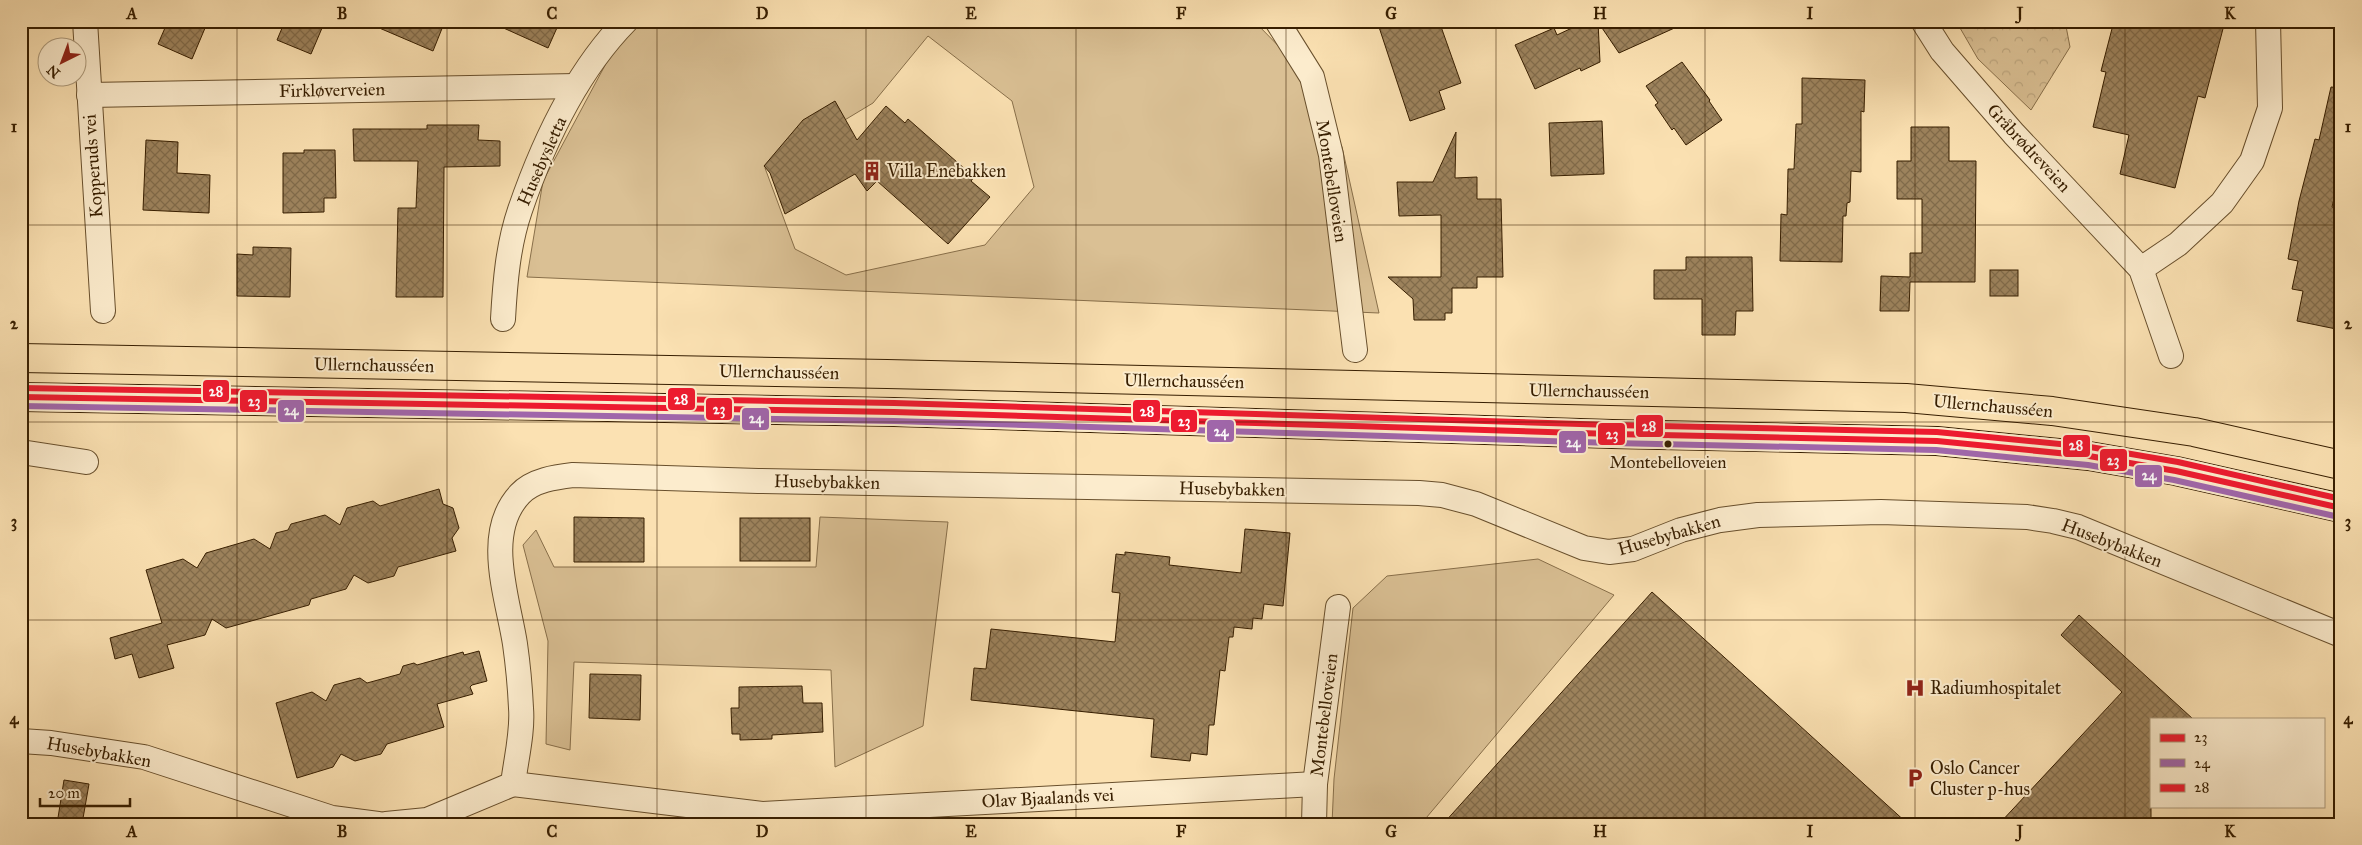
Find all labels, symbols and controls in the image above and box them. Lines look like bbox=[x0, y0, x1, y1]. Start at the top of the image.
text: A bbox=[126, 4, 138, 23]
text: B bbox=[337, 4, 347, 23]
text: C bbox=[547, 4, 558, 23]
text: D bbox=[756, 4, 769, 23]
text: E bbox=[965, 4, 977, 23]
text: F bbox=[1176, 4, 1187, 23]
text: G bbox=[1385, 4, 1397, 23]
text: H bbox=[1593, 4, 1607, 23]
text: I bbox=[1807, 4, 1814, 23]
text: J bbox=[2015, 4, 2024, 24]
text: K bbox=[2224, 4, 2236, 23]
north arrow bbox=[38, 38, 88, 88]
text: N bbox=[43, 61, 64, 82]
street label: Firkløverveien bbox=[279, 78, 386, 102]
street label: Gråbrødreveien bbox=[1982, 99, 2076, 197]
street label: Kopperuds vei bbox=[78, 113, 108, 219]
street label: Husebysletta bbox=[513, 113, 572, 209]
text: 1 bbox=[11, 117, 18, 136]
text: 1 bbox=[2345, 117, 2352, 136]
street label: Montebelloveien bbox=[1311, 118, 1353, 244]
building icon: Villa Enebakken bbox=[861, 160, 883, 182]
place label: Villa Enebakken bbox=[886, 160, 1006, 182]
text: 2 bbox=[10, 314, 19, 333]
text: 2 bbox=[2344, 314, 2353, 333]
street label: Ullernchausséen bbox=[314, 353, 435, 377]
street label: Ullernchausséen bbox=[719, 360, 840, 384]
street label: Ullernchausséen bbox=[1124, 369, 1245, 393]
line badge: 28 bbox=[202, 379, 230, 403]
street label: Ullernchausséen bbox=[1529, 379, 1650, 403]
text: 28 bbox=[209, 383, 223, 400]
line badge: 28 bbox=[667, 387, 696, 411]
line badge: 23 bbox=[239, 389, 268, 413]
street label: Ullernchausséen bbox=[1932, 390, 2054, 422]
text: 28 bbox=[674, 391, 688, 408]
text: 23 bbox=[248, 393, 261, 411]
line badge: 23 bbox=[705, 397, 733, 421]
line badge: 24 bbox=[277, 399, 305, 423]
line badge: 28 bbox=[1132, 399, 1161, 423]
text: 23 bbox=[713, 401, 726, 419]
text: 24 bbox=[284, 402, 300, 420]
text: 28 bbox=[1140, 403, 1154, 420]
line badge: 24 bbox=[741, 407, 770, 431]
line badge: 23 bbox=[1170, 409, 1198, 433]
text: 24 bbox=[749, 410, 765, 428]
text: 23 bbox=[1178, 413, 1191, 431]
line badge: 28 bbox=[1635, 414, 1664, 438]
text: 28 bbox=[1642, 418, 1656, 435]
line badge: 24 bbox=[1206, 419, 1235, 443]
line badge: 23 bbox=[1597, 422, 1626, 446]
text: 24 bbox=[1214, 423, 1230, 441]
text: 23 bbox=[1606, 426, 1619, 444]
line badge: 24 bbox=[1558, 430, 1587, 454]
text: 24 bbox=[1566, 434, 1582, 452]
line badge: 28 bbox=[2062, 434, 2091, 458]
text: 28 bbox=[2069, 437, 2083, 454]
marker: Montebelloveien bbox=[1663, 439, 1673, 449]
line badge: 23 bbox=[2099, 448, 2128, 472]
place label: Montebelloveien bbox=[1609, 452, 1727, 473]
text: 23 bbox=[2107, 452, 2120, 470]
line badge: 24 bbox=[2134, 464, 2163, 488]
text: 24 bbox=[2142, 467, 2158, 485]
street label: Husebybakken bbox=[774, 470, 880, 494]
street label: Husebybakken bbox=[1179, 477, 1285, 501]
street label: Husebybakken bbox=[1615, 510, 1723, 560]
text: 3 bbox=[11, 512, 17, 532]
text: 3 bbox=[2345, 512, 2351, 532]
street label: Husebybakken bbox=[2059, 514, 2166, 572]
street label: Montebelloveien bbox=[1306, 652, 1343, 778]
hospital icon: Radiumhospitalet bbox=[1904, 677, 1926, 699]
place label: Radiumhospitalet bbox=[1930, 677, 2062, 699]
text: 4 bbox=[10, 709, 20, 729]
text: 4 bbox=[2344, 709, 2354, 729]
legend bbox=[2150, 718, 2324, 808]
text: 23 bbox=[2194, 728, 2207, 746]
street label: Husebybakken bbox=[45, 732, 153, 772]
text: 24 bbox=[2194, 754, 2210, 772]
place label: Oslo Cancer Cluster p-hus bbox=[1930, 757, 2030, 800]
parking icon: Oslo Cancer Cluster p-hus bbox=[1904, 767, 1926, 789]
scale bar bbox=[40, 775, 130, 807]
text: 28 bbox=[2194, 778, 2209, 796]
text: 20 m bbox=[48, 784, 80, 802]
street label: Olav Bjaalands vei bbox=[981, 784, 1115, 812]
text: A bbox=[126, 822, 138, 841]
text: B bbox=[337, 822, 347, 841]
text: C bbox=[547, 822, 558, 841]
text: D bbox=[756, 822, 769, 841]
text: E bbox=[965, 822, 977, 841]
text: F bbox=[1176, 822, 1187, 841]
text: G bbox=[1385, 822, 1397, 841]
text: H bbox=[1593, 822, 1607, 841]
text: I bbox=[1807, 822, 1814, 841]
text: J bbox=[2015, 822, 2024, 842]
text: K bbox=[2224, 822, 2236, 841]

